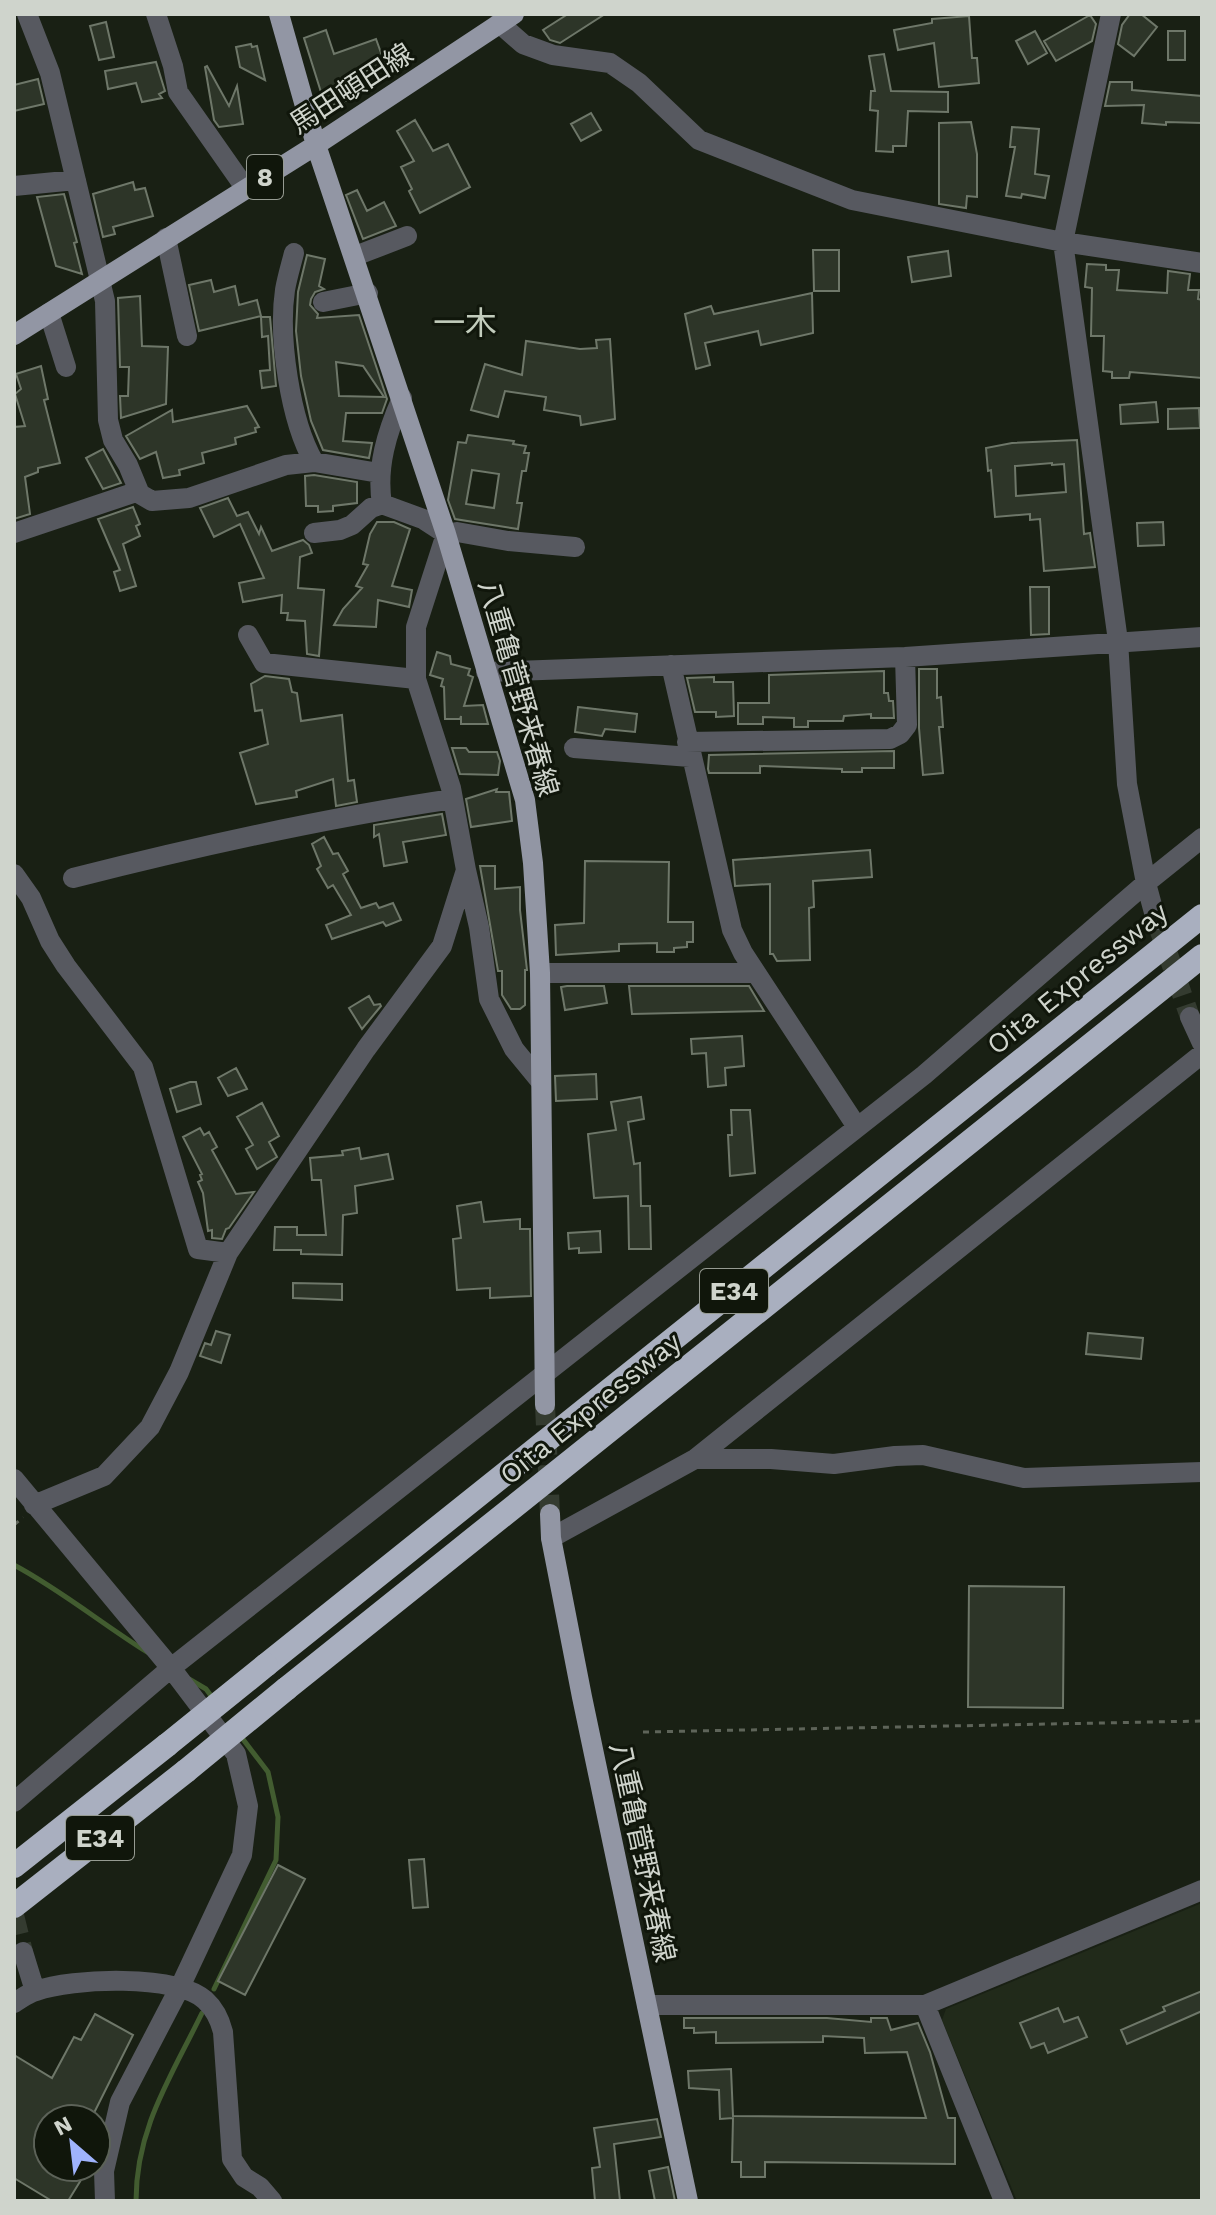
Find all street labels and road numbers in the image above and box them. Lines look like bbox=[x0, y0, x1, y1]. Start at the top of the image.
street label: 馬田頓田線 bbox=[284, 36, 419, 140]
road number: 8 bbox=[247, 155, 283, 199]
street label: 八重亀菅野来春線 bbox=[472, 576, 565, 800]
street label: Oita Expressway bbox=[980, 895, 1175, 1062]
road number: E34 bbox=[700, 1269, 768, 1313]
street label: Oita Expressway bbox=[493, 1325, 688, 1492]
street label: 八重亀菅野来春線 bbox=[603, 1739, 682, 1965]
road number: E34 bbox=[66, 1816, 134, 1860]

